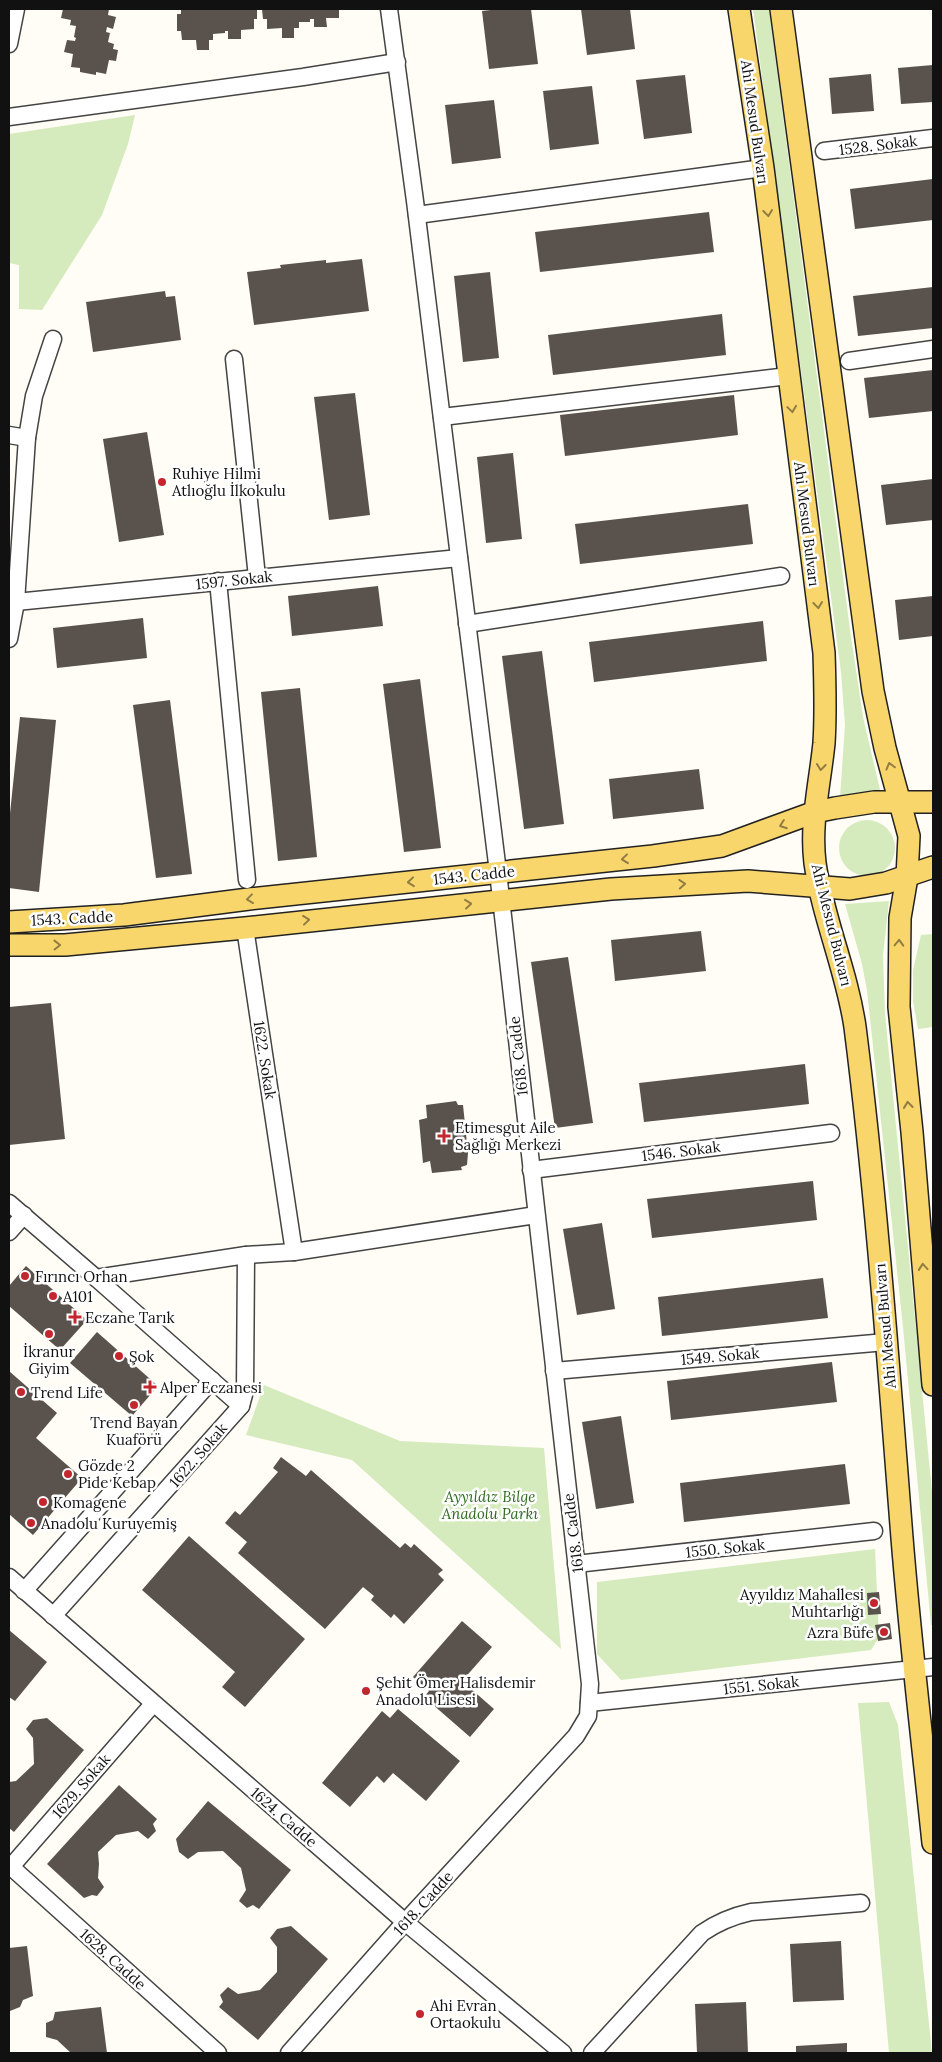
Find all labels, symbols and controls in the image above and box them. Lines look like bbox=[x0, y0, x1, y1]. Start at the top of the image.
street label: Ahi Mesud Bulvarı bbox=[737, 58, 773, 185]
street label: 1528. Sokak bbox=[838, 131, 918, 159]
one-way arrow bbox=[762, 209, 773, 217]
one-way arrow bbox=[786, 405, 797, 413]
street label: Ahi Mesud Bulvarı bbox=[790, 460, 824, 587]
place label: Ruhiye Hilmi Atlıoğlu İlkokulu bbox=[171, 464, 286, 500]
marker: Ruhiye Hilmi Atlıoğlu İlkokulu bbox=[156, 476, 168, 488]
street label: 1597. Sokak bbox=[195, 567, 273, 593]
one-way arrow bbox=[812, 601, 823, 609]
one-way arrow bbox=[885, 762, 896, 771]
one-way arrow bbox=[816, 763, 827, 771]
one-way arrow bbox=[779, 819, 788, 829]
one-way arrow bbox=[621, 853, 629, 864]
street label: 1543. Cadde bbox=[432, 861, 516, 889]
street label: Ahi Mesud Bulvarı bbox=[807, 861, 856, 988]
one-way arrow bbox=[407, 876, 415, 887]
one-way arrow bbox=[678, 879, 686, 890]
one-way arrow bbox=[245, 893, 253, 904]
one-way arrow bbox=[464, 899, 472, 910]
street label: 1543. Cadde bbox=[31, 906, 113, 930]
one-way arrow bbox=[303, 915, 311, 926]
one-way arrow bbox=[54, 939, 62, 950]
one-way arrow bbox=[894, 939, 904, 946]
street label: 1618. Cadde bbox=[504, 1015, 532, 1097]
street label: 1622. Sokak bbox=[249, 1019, 281, 1101]
one-way arrow bbox=[903, 1100, 914, 1108]
place label: Etimesgut Aile Sağlığı Merkezi bbox=[455, 1118, 561, 1154]
marker: Etimesgut Aile Sağlığı Merkezi bbox=[437, 1129, 451, 1143]
street label: 1546. Sokak bbox=[641, 1137, 721, 1165]
one-way arrow bbox=[918, 1262, 929, 1270]
street label: Ahi Mesud Bulvarı bbox=[870, 1263, 900, 1390]
place label: Fırıncı Orhan bbox=[35, 1267, 128, 1286]
marker: Fırıncı Orhan bbox=[19, 1270, 31, 1282]
place label: A101 bbox=[62, 1287, 93, 1306]
marker: A101 bbox=[47, 1290, 59, 1302]
place label: Eczane Tarık bbox=[85, 1308, 175, 1327]
marker: Eczane Tarık bbox=[69, 1311, 81, 1323]
marker: İkranur Giyim bbox=[43, 1328, 55, 1340]
place label: İkranur Giyim bbox=[23, 1342, 75, 1378]
street label: 1549. Sokak bbox=[680, 1343, 760, 1369]
place label: Şok bbox=[129, 1347, 154, 1366]
marker: Şok bbox=[113, 1350, 125, 1362]
place label: Alper Eczanesi bbox=[159, 1378, 262, 1397]
marker: Alper Eczanesi bbox=[144, 1381, 156, 1393]
place label: Trend Life bbox=[31, 1383, 103, 1402]
marker: Trend Life bbox=[15, 1386, 27, 1398]
marker: Trend Bayan Kuaförü bbox=[128, 1399, 140, 1411]
place label: Trend Bayan Kuaförü bbox=[90, 1413, 178, 1449]
street label: 1622. Sokak bbox=[165, 1419, 231, 1491]
place label: Gözde 2 Pide Kebap bbox=[78, 1456, 156, 1492]
marker: Gözde 2 Pide Kebap bbox=[62, 1468, 74, 1480]
park label: Ayyıldız Bilge Anadolu Parkı bbox=[441, 1487, 538, 1523]
street label: 1618. Cadde bbox=[559, 1492, 587, 1574]
place label: Komagene bbox=[53, 1493, 127, 1512]
marker: Komagene bbox=[37, 1496, 49, 1508]
place label: Anadolu Kuruyemiş bbox=[40, 1514, 177, 1533]
marker: Anadolu Kuruyemiş bbox=[25, 1517, 37, 1529]
street label: 1550. Sokak bbox=[684, 1534, 766, 1562]
place label: Ayyıldız Mahallesi Muhtarlığı bbox=[739, 1585, 864, 1621]
marker: Ayyıldız Mahallesi Muhtarlığı bbox=[868, 1597, 880, 1609]
place label: Azra Büfe bbox=[806, 1623, 874, 1642]
marker: Azra Büfe bbox=[878, 1626, 890, 1638]
street label: 1551. Sokak bbox=[722, 1672, 800, 1698]
place label: Şehit Ömer Halisdemir Anadolu Lisesi bbox=[375, 1673, 536, 1709]
marker: Şehit Ömer Halisdemir Anadolu Lisesi bbox=[360, 1685, 372, 1697]
street label: 1629. Sokak bbox=[48, 1750, 114, 1822]
street label: 1624. Cadde bbox=[247, 1783, 321, 1851]
street label: 1618. Cadde bbox=[389, 1867, 457, 1939]
street label: 1628. Cadde bbox=[76, 1924, 150, 1994]
place label: Ahi Evran Ortaokulu bbox=[429, 1996, 501, 2032]
marker: Ahi Evran Ortaokulu bbox=[414, 2008, 426, 2020]

